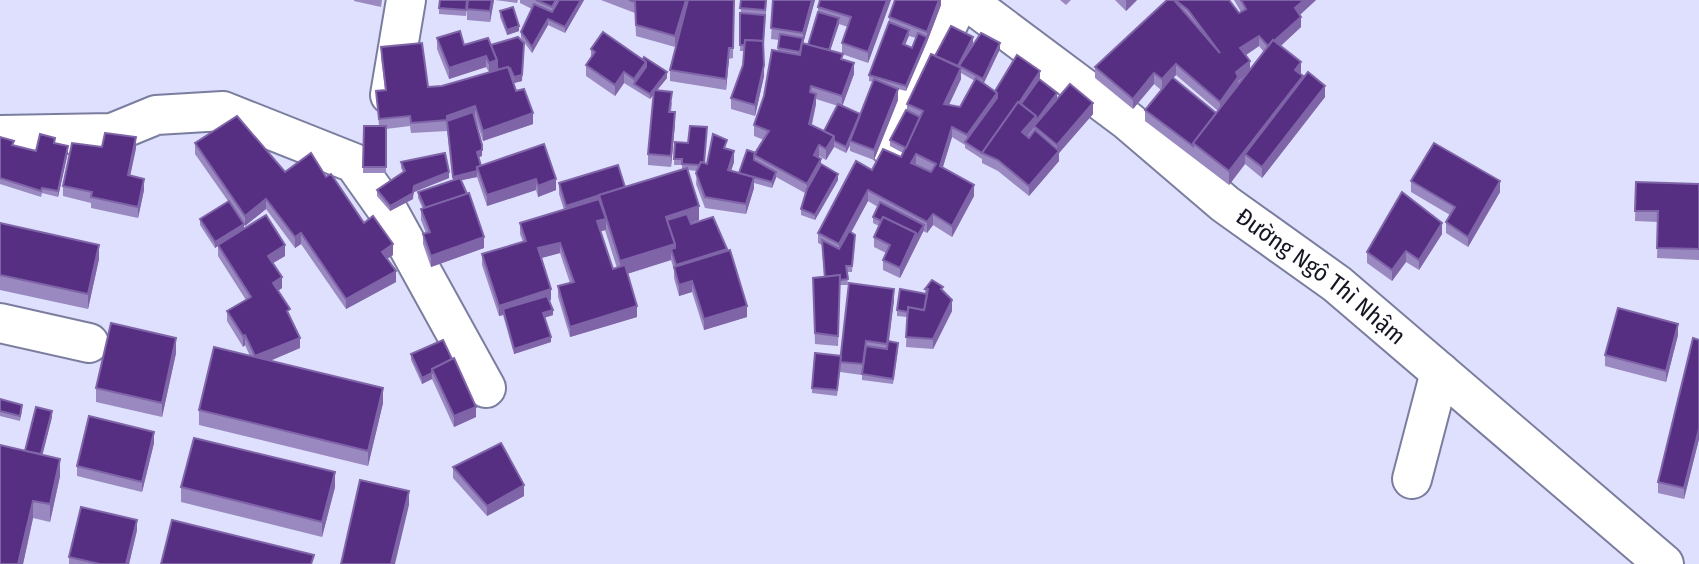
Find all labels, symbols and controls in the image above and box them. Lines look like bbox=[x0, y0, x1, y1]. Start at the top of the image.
street label: Đường Ngô Thì Nhậm bbox=[1231, 202, 1411, 350]

